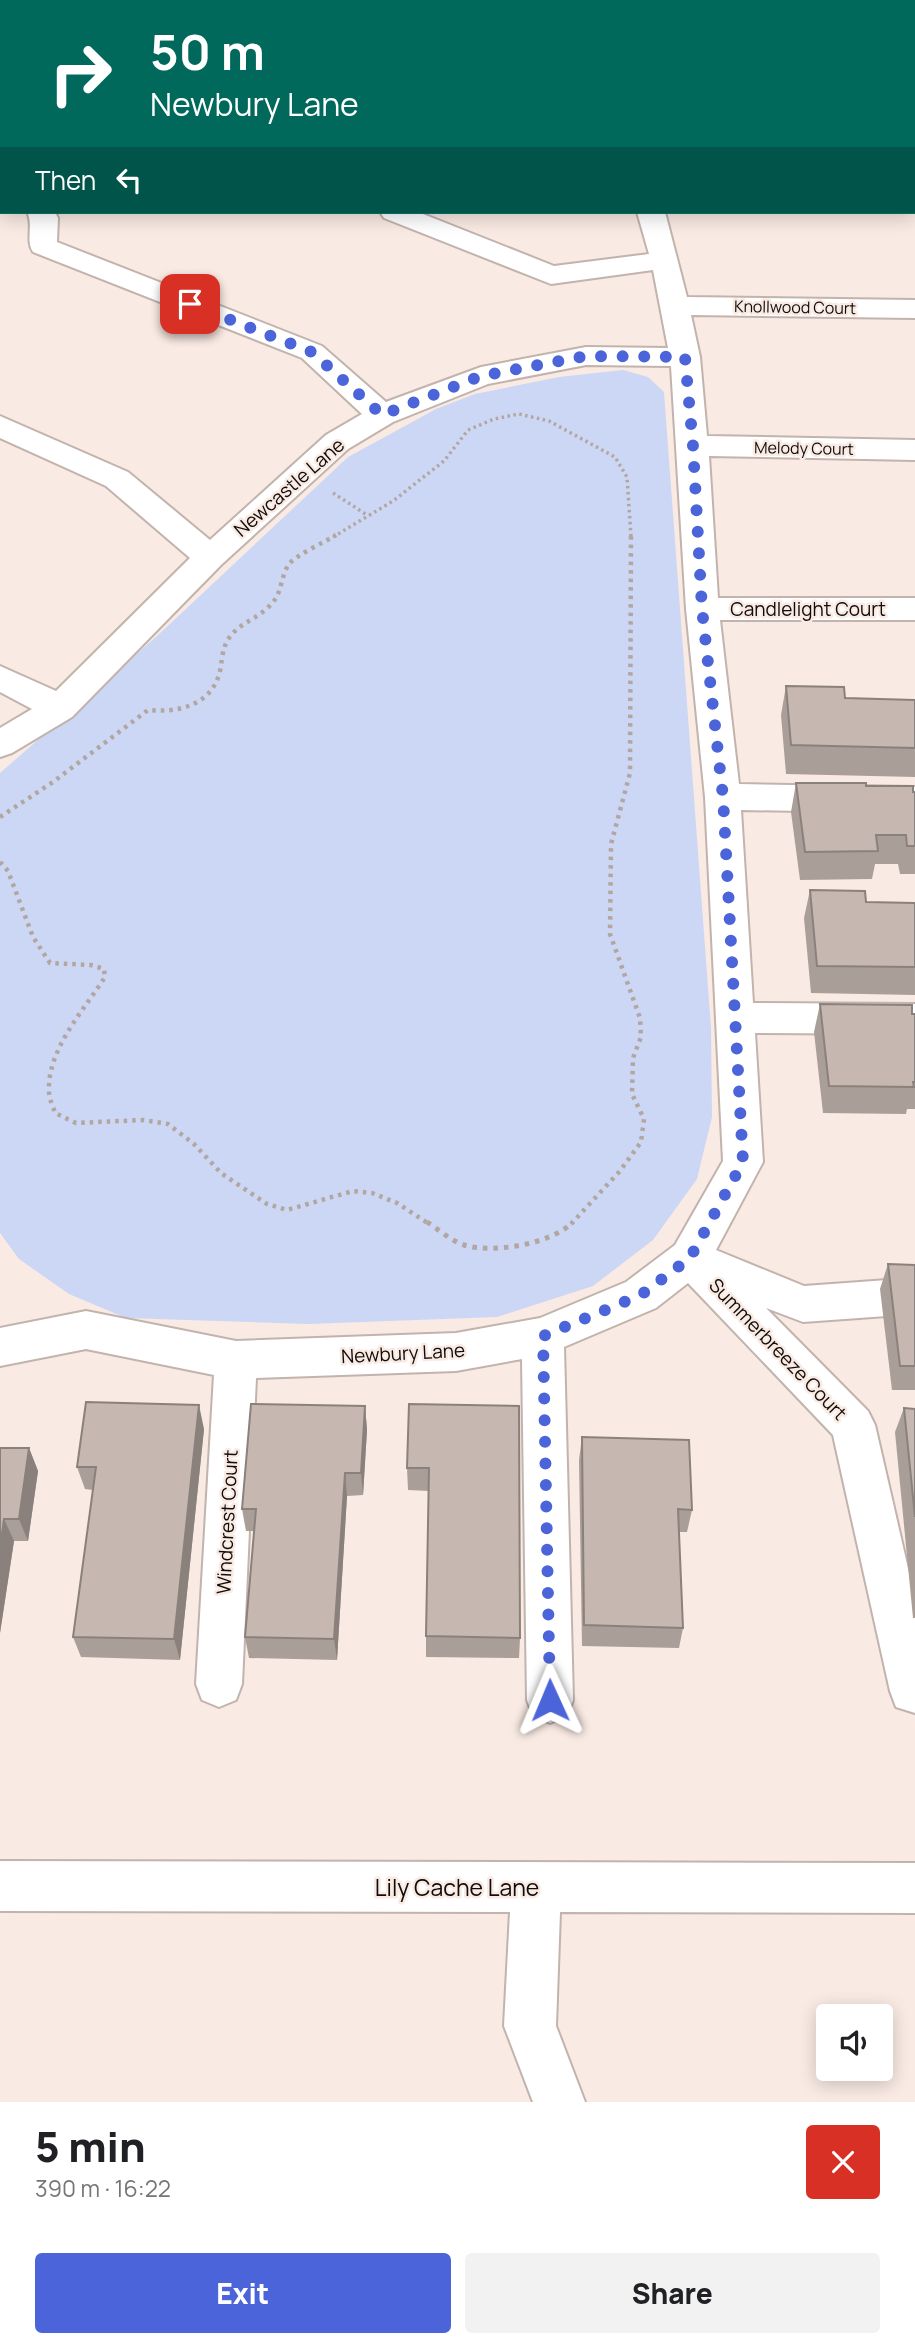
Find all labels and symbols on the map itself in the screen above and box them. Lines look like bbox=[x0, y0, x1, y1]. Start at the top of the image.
pin bbox=[160, 274, 220, 334]
street label: Knollwood Court bbox=[734, 295, 856, 319]
street label: Newcastle Lane bbox=[228, 432, 350, 542]
street label: Melody Court bbox=[754, 436, 854, 460]
street label: Candlelight Court bbox=[730, 596, 886, 622]
street label: Summerbreeze Court bbox=[703, 1272, 853, 1426]
street label: Newbury Lane bbox=[340, 1337, 466, 1369]
street label: Windcrest Court bbox=[210, 1449, 244, 1595]
position arrow bbox=[513, 1663, 587, 1737]
street label: Lily Cache Lane bbox=[375, 1871, 539, 1903]

